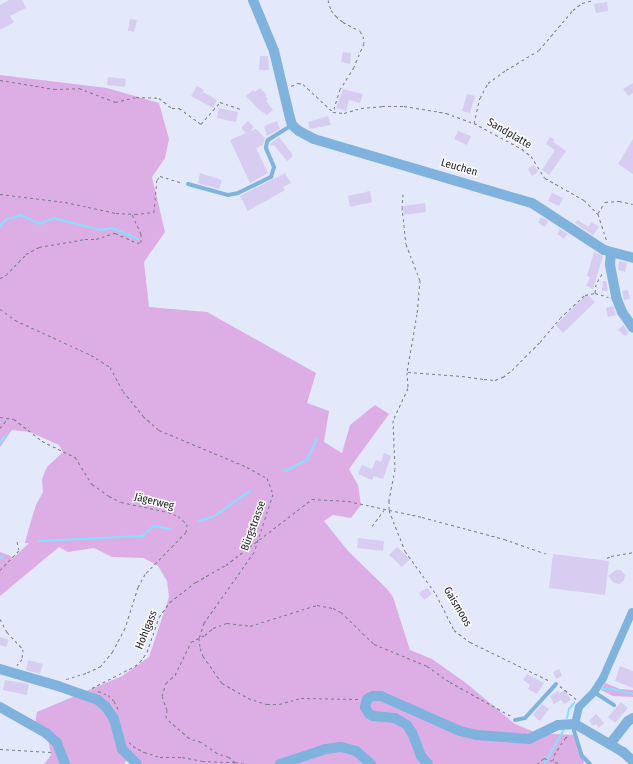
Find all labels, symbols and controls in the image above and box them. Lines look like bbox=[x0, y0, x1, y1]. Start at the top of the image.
street label: Sandplatte bbox=[484, 116, 534, 152]
street label: Leuchen bbox=[439, 156, 479, 180]
street label: Jägerweg bbox=[133, 491, 175, 513]
street label: Bürgstrasse bbox=[239, 499, 269, 553]
street label: Gaismoos bbox=[440, 585, 474, 629]
street label: Hohlgass bbox=[133, 609, 161, 651]

